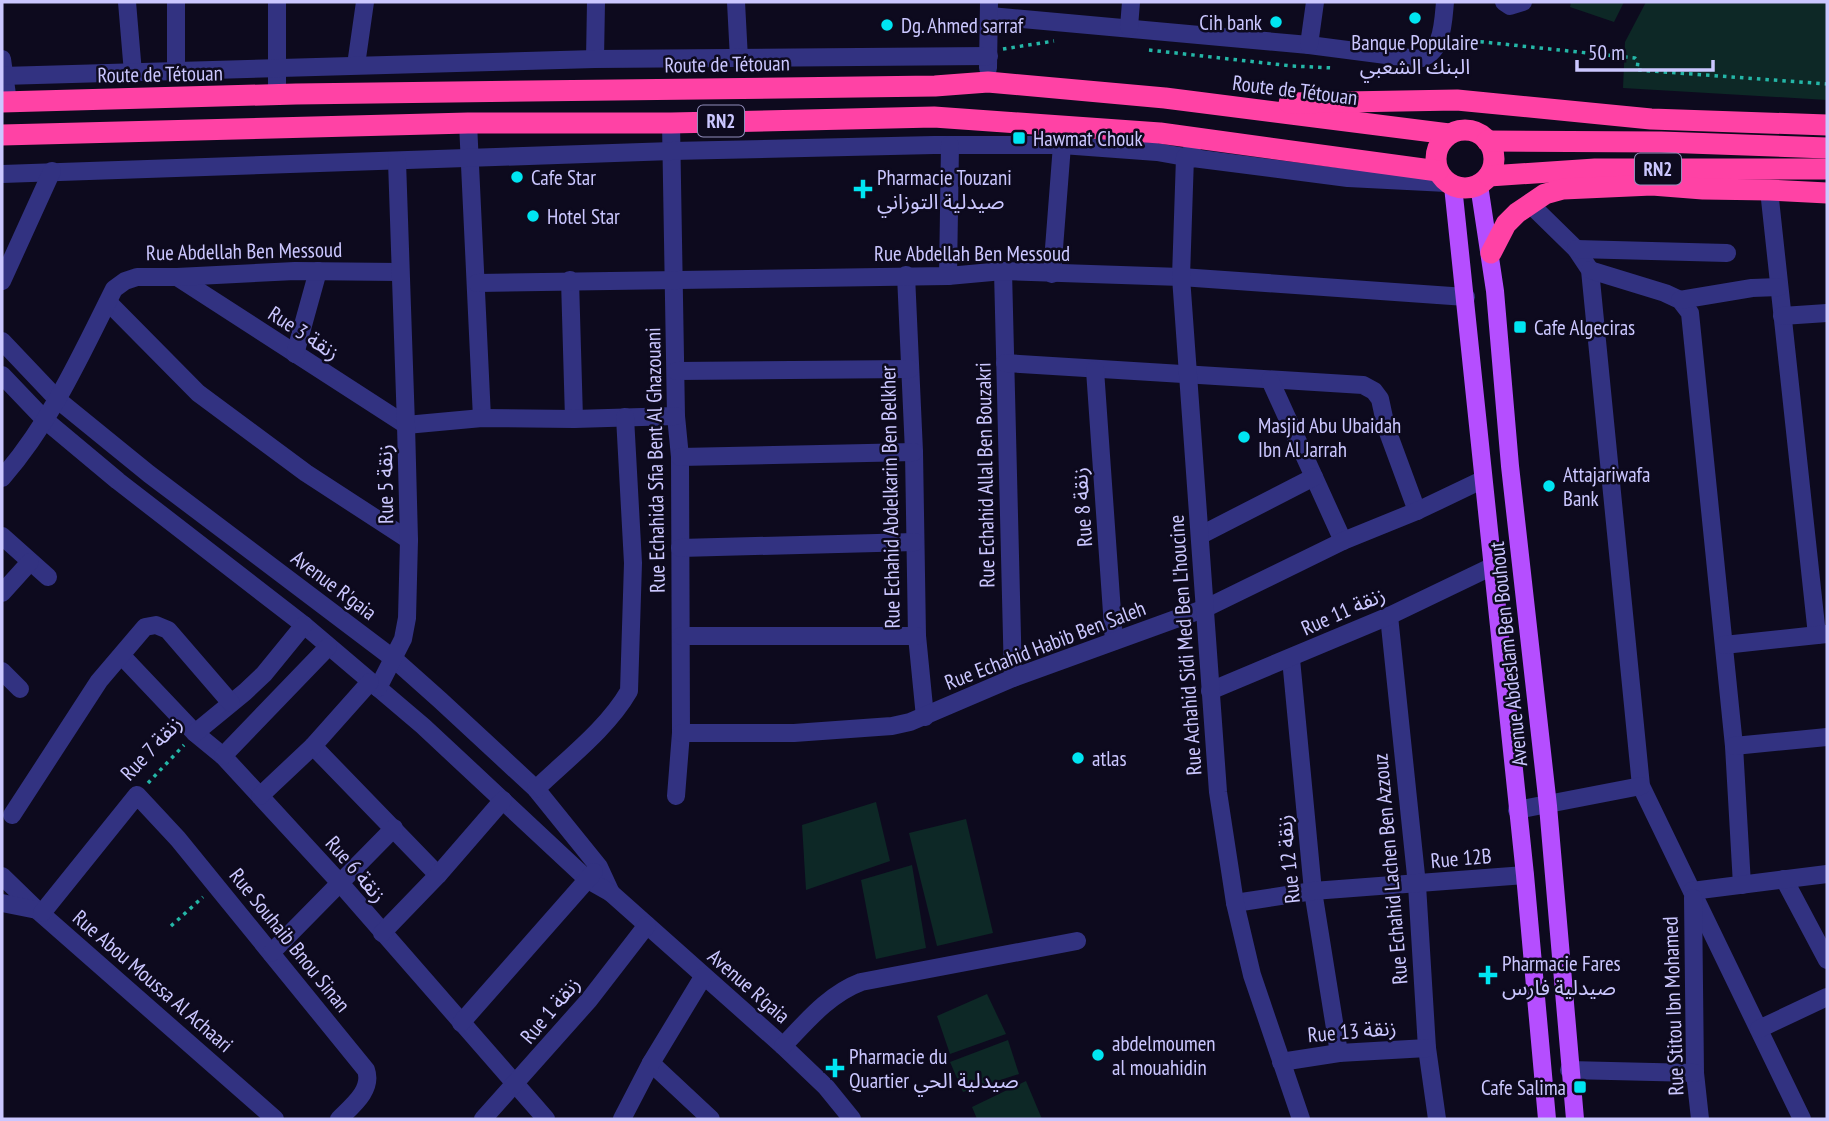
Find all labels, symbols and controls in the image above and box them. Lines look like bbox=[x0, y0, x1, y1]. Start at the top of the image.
place label: Cih bank bbox=[1199, 9, 1262, 36]
marker: Banque Populaire البنك الشعبي bbox=[1407, 10, 1423, 26]
place label: Dg. Ahmed sarraf bbox=[901, 12, 1024, 39]
marker: Cih bank bbox=[1268, 14, 1284, 30]
marker: Dg. Ahmed sarraf bbox=[879, 17, 895, 33]
scale bar bbox=[1577, 28, 1714, 72]
place label: Banque Populaire البنك الشعبي bbox=[1351, 29, 1479, 82]
text: 50 m bbox=[1588, 39, 1625, 66]
street label: Route de Tétouan bbox=[664, 49, 790, 79]
street label: Route de Tétouan bbox=[97, 59, 223, 89]
street label: Route de Tétouan bbox=[1231, 69, 1359, 111]
road number: RN2 bbox=[698, 105, 744, 136]
place label: Hawmat Chouk bbox=[1033, 125, 1143, 152]
marker: Hawmat Chouk bbox=[1011, 130, 1027, 146]
road number: RN2 bbox=[1635, 154, 1681, 184]
place label: Cafe Star bbox=[531, 164, 596, 191]
place label: Pharmacie Touzani صيدلية التوزاني bbox=[877, 164, 1012, 217]
marker: Cafe Star bbox=[509, 169, 525, 185]
marker: Pharmacie Touzani صيدلية التوزاني bbox=[855, 181, 871, 197]
place label: Hotel Star bbox=[547, 203, 620, 230]
marker: Hotel Star bbox=[525, 208, 541, 224]
street label: Rue Abdellah Ben Messoud bbox=[146, 236, 342, 266]
street label: Rue Abdellah Ben Messoud bbox=[874, 240, 1070, 267]
street label: Rue 3 زنقة bbox=[263, 300, 345, 366]
place label: Cafe Algeciras bbox=[1534, 314, 1635, 341]
marker: Cafe Algeciras bbox=[1512, 319, 1528, 335]
street label: Rue Echahida Sfia Bent Al Ghazouani bbox=[639, 327, 671, 593]
street label: Rue Echahid Allal Ben Bouzakri bbox=[970, 362, 1000, 588]
street label: Rue Echahid Abdelkarin Ben Belkher bbox=[874, 365, 906, 629]
place label: Masjid Abu Ubaidah Ibn Al Jarrah bbox=[1258, 412, 1401, 463]
marker: Masjid Abu Ubaidah Ibn Al Jarrah bbox=[1236, 429, 1252, 445]
street label: Rue 5 زنقة bbox=[371, 444, 399, 524]
place label: Attajariwafa Bank bbox=[1563, 461, 1650, 512]
street label: Rue 8 زنقة bbox=[1066, 466, 1098, 548]
marker: Attajariwafa Bank bbox=[1541, 478, 1557, 494]
street label: Rue Achahid Sidi Med Ben L'houcine bbox=[1162, 514, 1208, 776]
street label: Avenue Abdeslam Ben Bouhout bbox=[1483, 540, 1533, 768]
street label: Avenue R'gaia bbox=[286, 544, 382, 626]
street label: Rue 11 زنقة bbox=[1297, 581, 1389, 641]
street label: Rue Echahid Habib Ben Saleh bbox=[941, 594, 1149, 696]
street label: Rue 7 زنقة bbox=[114, 710, 188, 786]
place label: atlas bbox=[1092, 745, 1127, 772]
marker: atlas bbox=[1070, 750, 1086, 766]
street label: Rue Echahid Lachen Ben Azzouz bbox=[1366, 752, 1414, 986]
street label: Rue 12 زنقة bbox=[1270, 813, 1306, 905]
street label: Rue 6 زنقة bbox=[320, 830, 392, 908]
street label: Rue 12B bbox=[1429, 842, 1493, 874]
street label: Rue Souhaib Bnou Sinan bbox=[224, 863, 356, 1017]
street label: Rue Abou Moussa Al Achaari bbox=[67, 904, 239, 1058]
street label: Rue Stitou Ibn Mohamed bbox=[1656, 916, 1690, 1096]
street label: Avenue R'gaia bbox=[702, 943, 796, 1029]
place label: Pharmacie Fares صيدلية فارس bbox=[1502, 950, 1621, 1001]
marker: Pharmacie Fares صيدلية فارس bbox=[1480, 967, 1496, 983]
street label: Rue 1 زنقة bbox=[514, 971, 586, 1049]
street label: Rue 13 زنقة bbox=[1306, 1014, 1398, 1048]
place label: abdelmoumen al mouahidin bbox=[1112, 1030, 1216, 1081]
place label: Pharmacie du Quartier صيدلية الحي bbox=[849, 1043, 1019, 1096]
marker: abdelmoumen al mouahidin bbox=[1090, 1047, 1106, 1063]
marker: Pharmacie du Quartier صيدلية الحي bbox=[827, 1060, 843, 1076]
place label: Cafe Salima bbox=[1481, 1074, 1566, 1101]
marker: Cafe Salima bbox=[1572, 1079, 1588, 1095]

